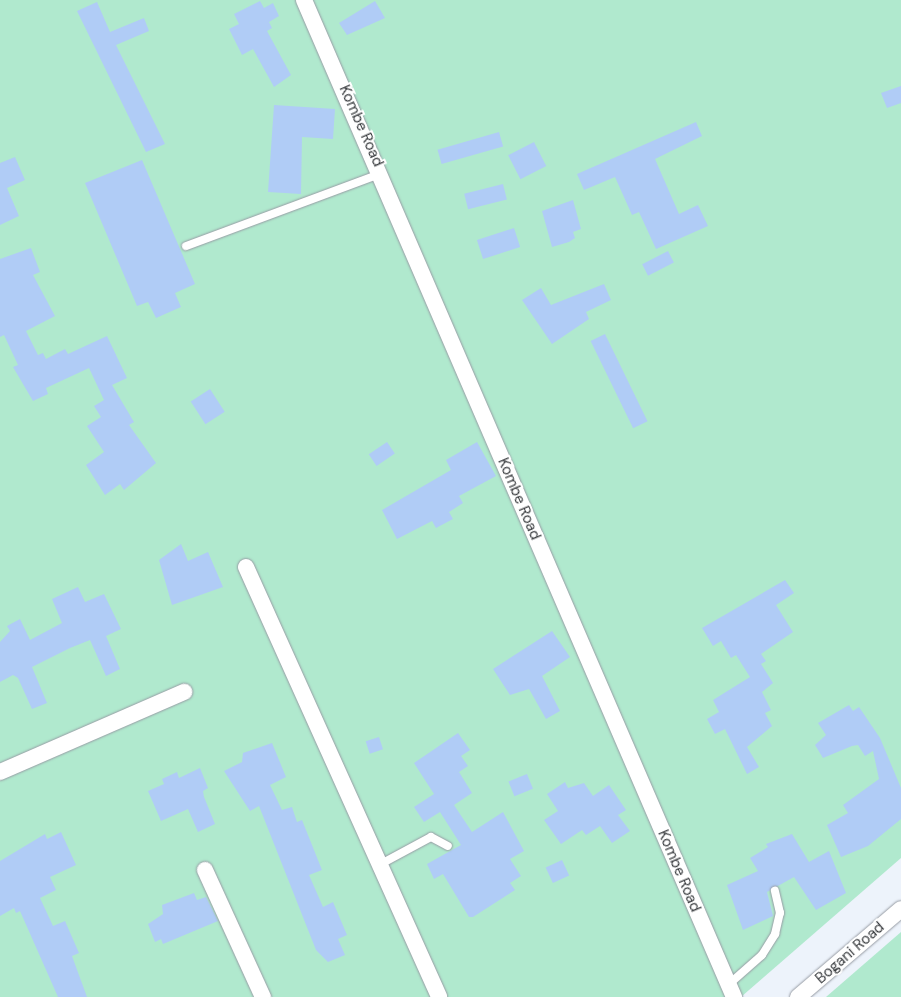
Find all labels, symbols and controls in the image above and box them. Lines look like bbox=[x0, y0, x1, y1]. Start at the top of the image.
street label: Kombe Road bbox=[335, 82, 387, 170]
street label: Kombe Road bbox=[494, 455, 544, 543]
street label: Kombe Road bbox=[654, 827, 704, 915]
street label: Bogani Road bbox=[812, 918, 888, 988]

